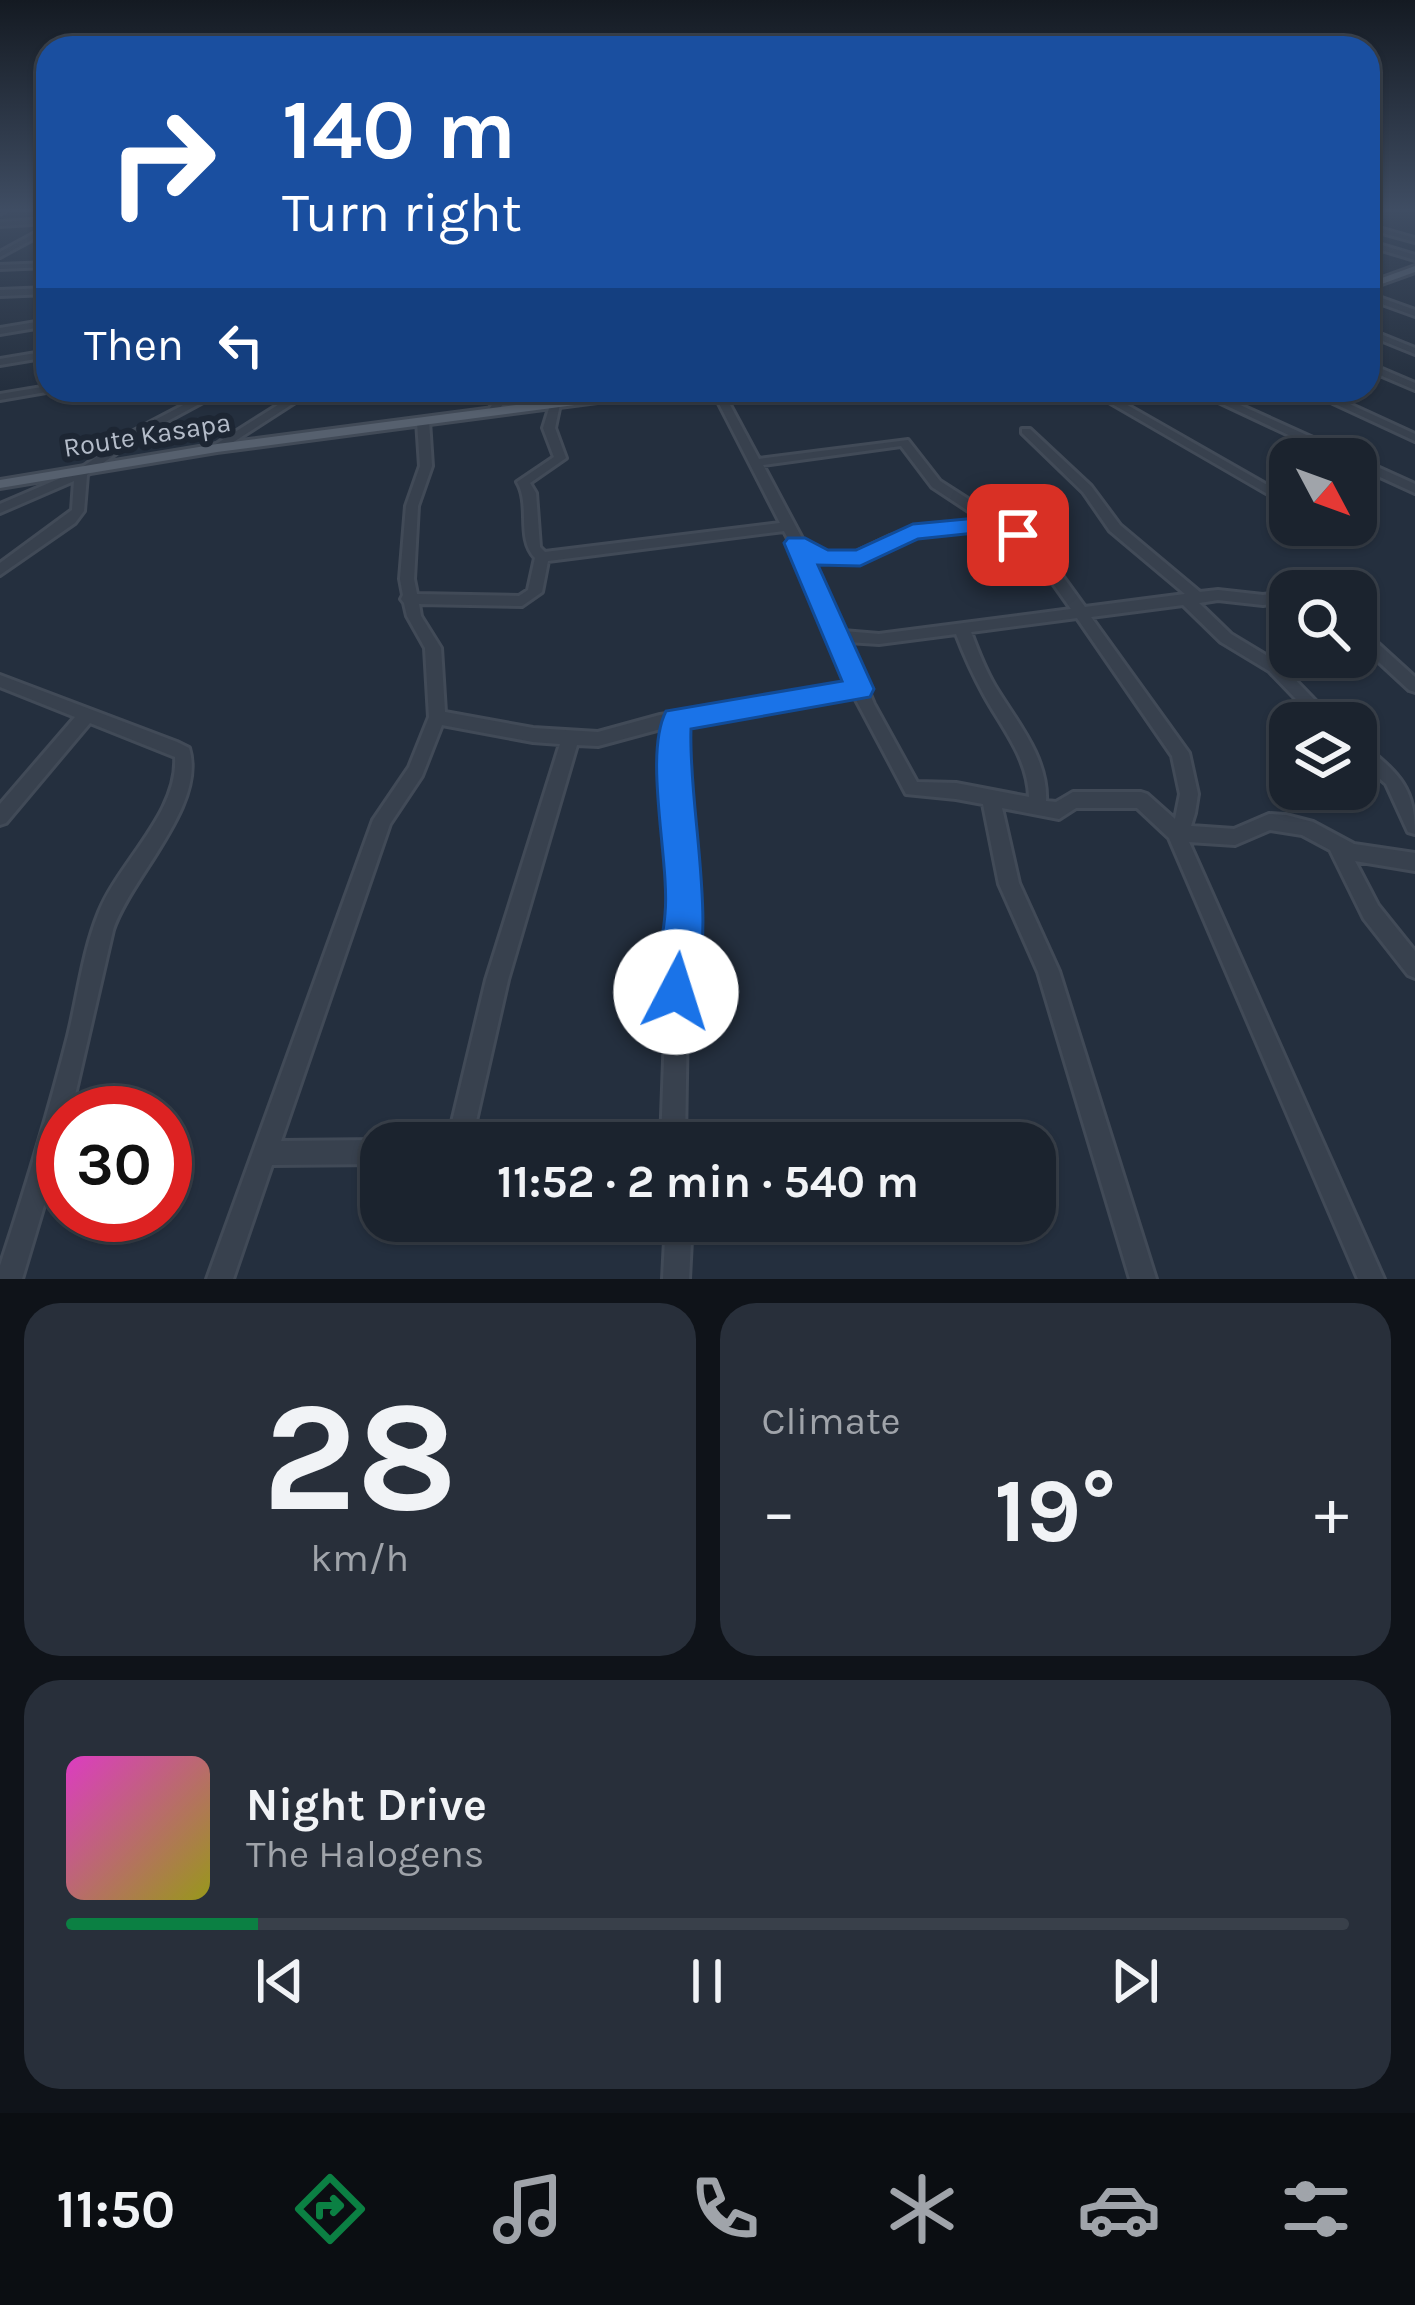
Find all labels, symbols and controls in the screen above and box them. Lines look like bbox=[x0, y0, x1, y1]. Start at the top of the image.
text: 140 m bbox=[282, 81, 516, 179]
icon: right bbox=[84, 84, 240, 240]
text: Turn right bbox=[282, 181, 522, 245]
icon: left bbox=[208, 312, 274, 378]
text: Then bbox=[84, 319, 184, 371]
street label: Route Kasapa bbox=[61, 406, 233, 464]
north arrow bbox=[1269, 438, 1377, 546]
map controls bbox=[1269, 438, 1377, 810]
pin bbox=[967, 484, 1069, 586]
icon: arrive bbox=[985, 502, 1051, 568]
button: search bbox=[1269, 570, 1377, 678]
button: layers bbox=[1269, 702, 1377, 810]
position arrow bbox=[613, 929, 739, 1055]
speed limit sign: 30 bbox=[36, 1086, 192, 1242]
text: 11:52 · 2 min · 540 m bbox=[497, 1156, 919, 1208]
text: 28 bbox=[262, 1366, 457, 1548]
text: Climate bbox=[762, 1398, 901, 1444]
text: 19° bbox=[994, 1458, 1116, 1564]
text: − bbox=[762, 1473, 796, 1551]
text: + bbox=[1314, 1473, 1349, 1551]
text: km/h bbox=[310, 1535, 409, 1581]
text: Night Drive bbox=[246, 1779, 487, 1831]
text: The Halogens bbox=[246, 1831, 484, 1877]
icon: previous bbox=[247, 1948, 313, 2014]
icon: pause bbox=[674, 1948, 740, 2014]
icon: next bbox=[1102, 1948, 1168, 2014]
icon: directions bbox=[288, 2167, 372, 2251]
icon: music bbox=[486, 2167, 570, 2251]
icon: phone bbox=[683, 2167, 767, 2251]
icon: climate bbox=[880, 2167, 964, 2251]
icon: car bbox=[1077, 2167, 1161, 2251]
icon: filters bbox=[1274, 2167, 1358, 2251]
text: 11:50 bbox=[57, 2177, 175, 2241]

